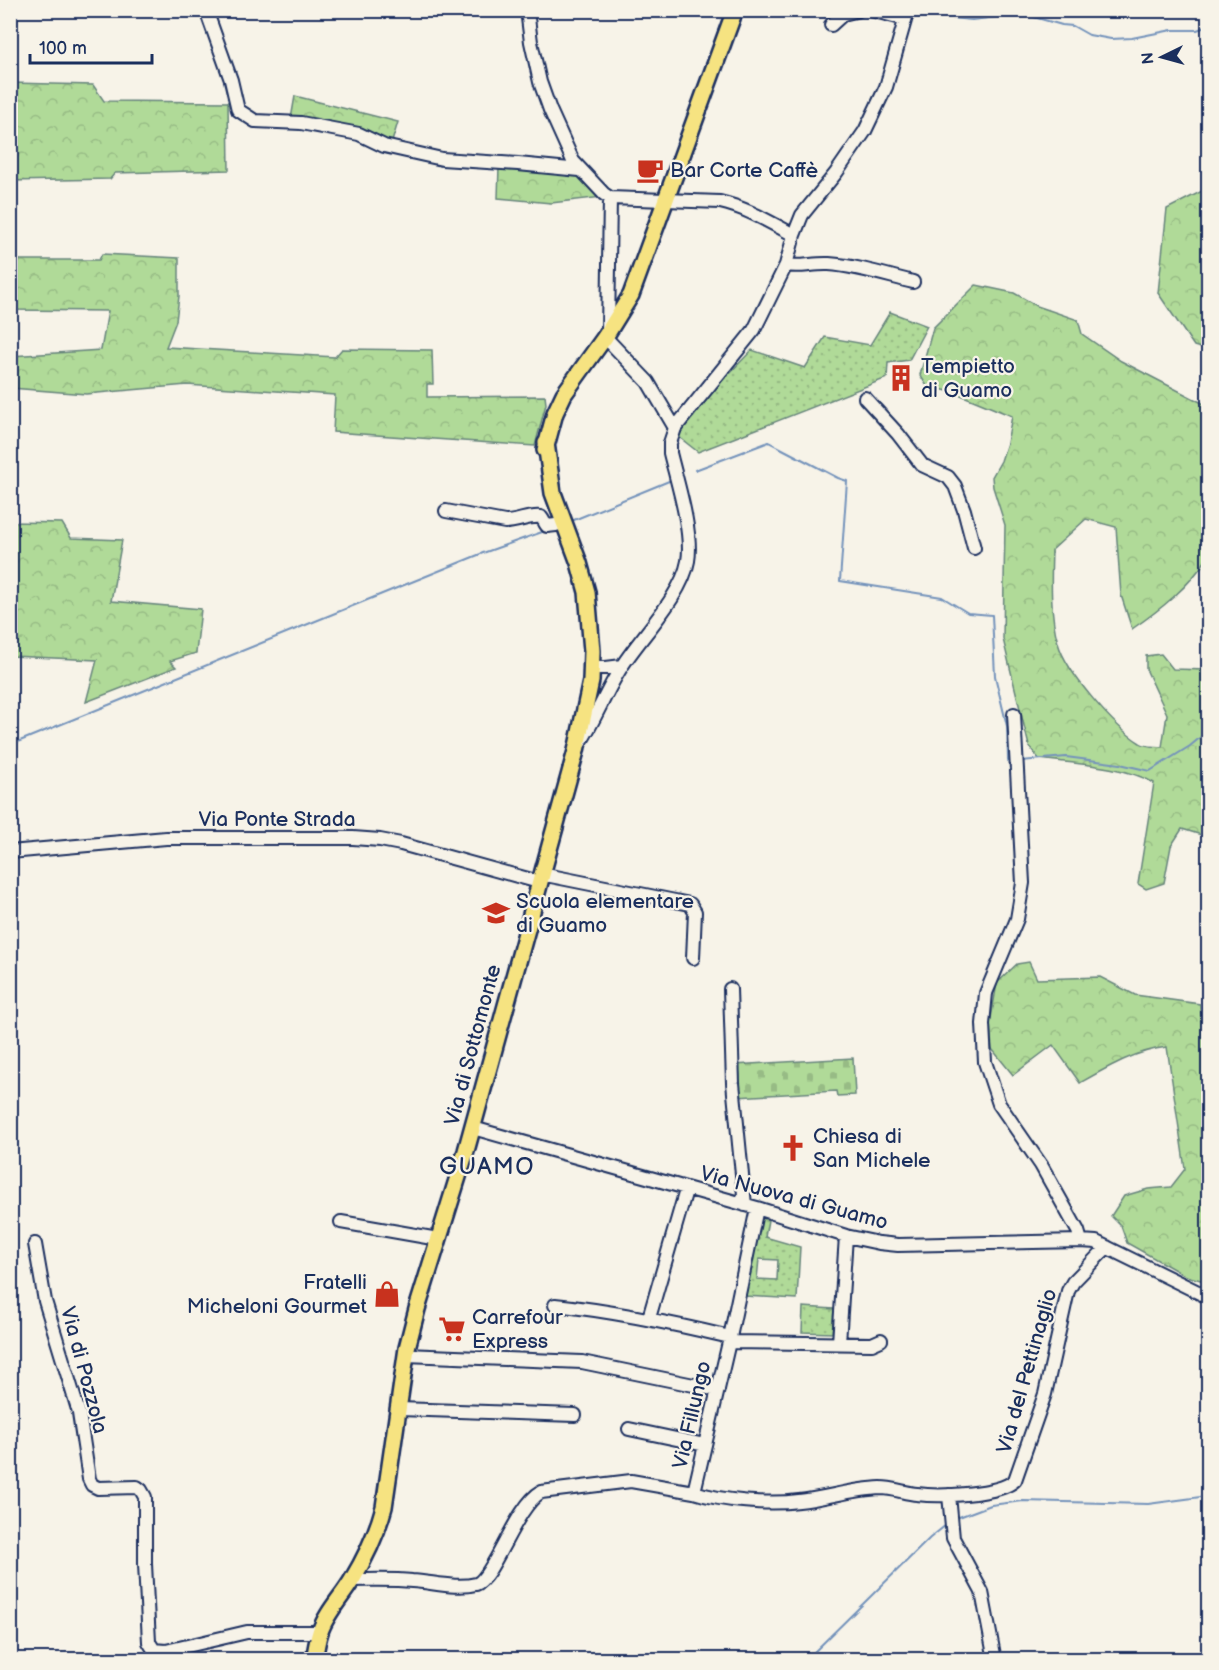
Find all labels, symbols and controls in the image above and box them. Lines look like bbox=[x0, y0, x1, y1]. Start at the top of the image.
scale bar bbox=[30, 27, 152, 65]
north arrow bbox=[1132, 27, 1192, 87]
text: 100 m bbox=[39, 38, 87, 59]
text: N bbox=[1139, 51, 1159, 65]
cafe icon: Bar Corte Caffè bbox=[635, 155, 665, 185]
place label: Bar Corte Caffè bbox=[670, 158, 819, 183]
place label: Tempietto di Guamo bbox=[921, 354, 1015, 403]
building icon: Tempietto di Guamo bbox=[886, 363, 916, 393]
street label: Via Ponte Strada bbox=[198, 807, 356, 832]
place label: Scuola elementare di Guamo bbox=[516, 889, 694, 938]
school or university icon: Scuola elementare di Guamo bbox=[481, 898, 511, 928]
street label: Via di Sottomonte bbox=[439, 962, 507, 1128]
place label: Chiesa di San Michele bbox=[813, 1124, 930, 1173]
church icon: Chiesa di San Michele bbox=[778, 1133, 808, 1163]
district label: GUAMO bbox=[439, 1152, 535, 1181]
street label: Via Nuova di Guamo bbox=[697, 1161, 891, 1235]
place label: Fratelli Micheloni Gourmet bbox=[187, 1270, 368, 1319]
shop icon: Fratelli Micheloni Gourmet bbox=[372, 1279, 402, 1309]
street label: Via del Pettinaglio bbox=[992, 1286, 1063, 1456]
street label: Via di Pozzola bbox=[55, 1304, 113, 1436]
place label: Carrefour Express bbox=[472, 1305, 563, 1354]
supermarket icon: Carrefour Express bbox=[437, 1314, 467, 1344]
street label: Via Fillungo bbox=[667, 1359, 717, 1471]

